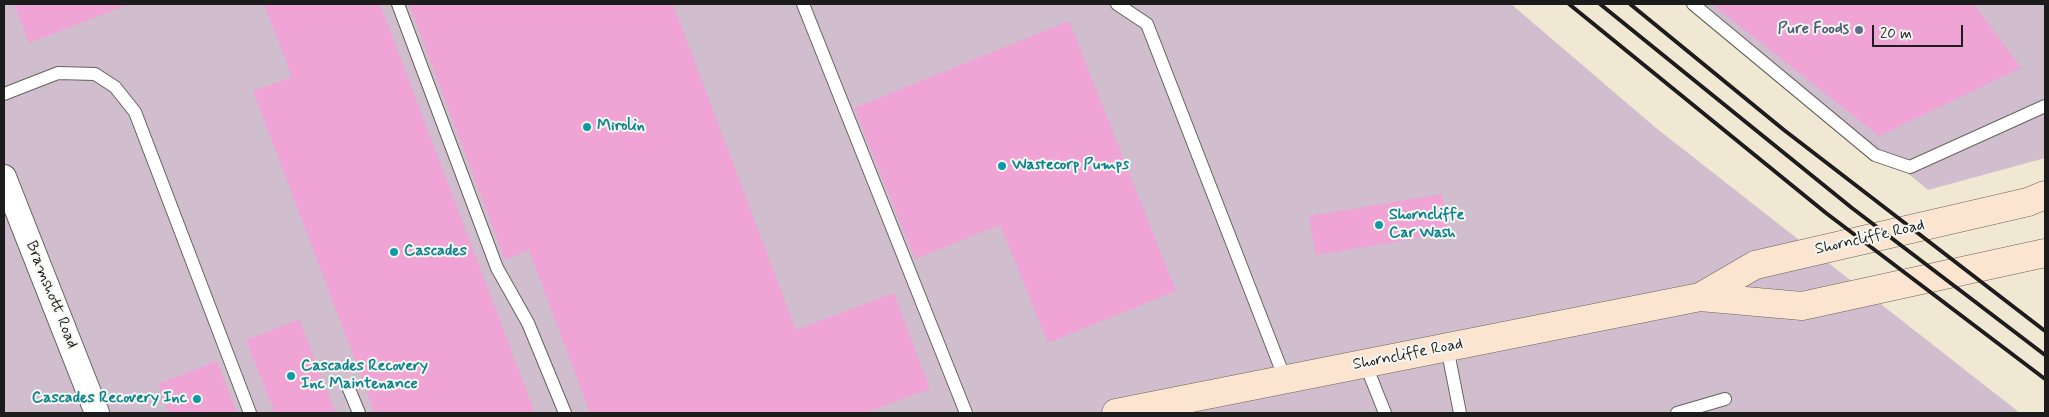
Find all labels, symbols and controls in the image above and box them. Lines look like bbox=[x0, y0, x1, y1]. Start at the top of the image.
scale bar bbox=[1874, 15, 1965, 47]
place label: Pure Foods bbox=[1778, 20, 1849, 40]
marker: Pure Foods bbox=[1853, 24, 1865, 36]
text: 20 m bbox=[1880, 24, 1912, 44]
place label: Mirolin bbox=[597, 117, 645, 137]
marker: Mirolin bbox=[581, 121, 593, 133]
place label: Wastecorp Pumps bbox=[1012, 156, 1129, 176]
marker: Wastecorp Pumps bbox=[996, 160, 1008, 172]
place label: Shorncliffe Car Wash bbox=[1389, 206, 1464, 244]
street label: Shorncliffe Road bbox=[1813, 216, 1927, 260]
marker: Shorncliffe Car Wash bbox=[1373, 219, 1385, 231]
street label: Bramshott Road bbox=[21, 238, 81, 352]
place label: Cascades bbox=[404, 242, 467, 262]
marker: Cascades bbox=[388, 246, 400, 258]
street label: Shorncliffe Road bbox=[1351, 335, 1465, 375]
place label: Cascades Recovery Inc Maintenance bbox=[301, 357, 428, 395]
marker: Cascades Recovery Inc Maintenance bbox=[285, 370, 297, 382]
place label: Cascades Recovery Inc bbox=[32, 389, 187, 409]
marker: Cascades Recovery Inc bbox=[191, 393, 203, 405]

